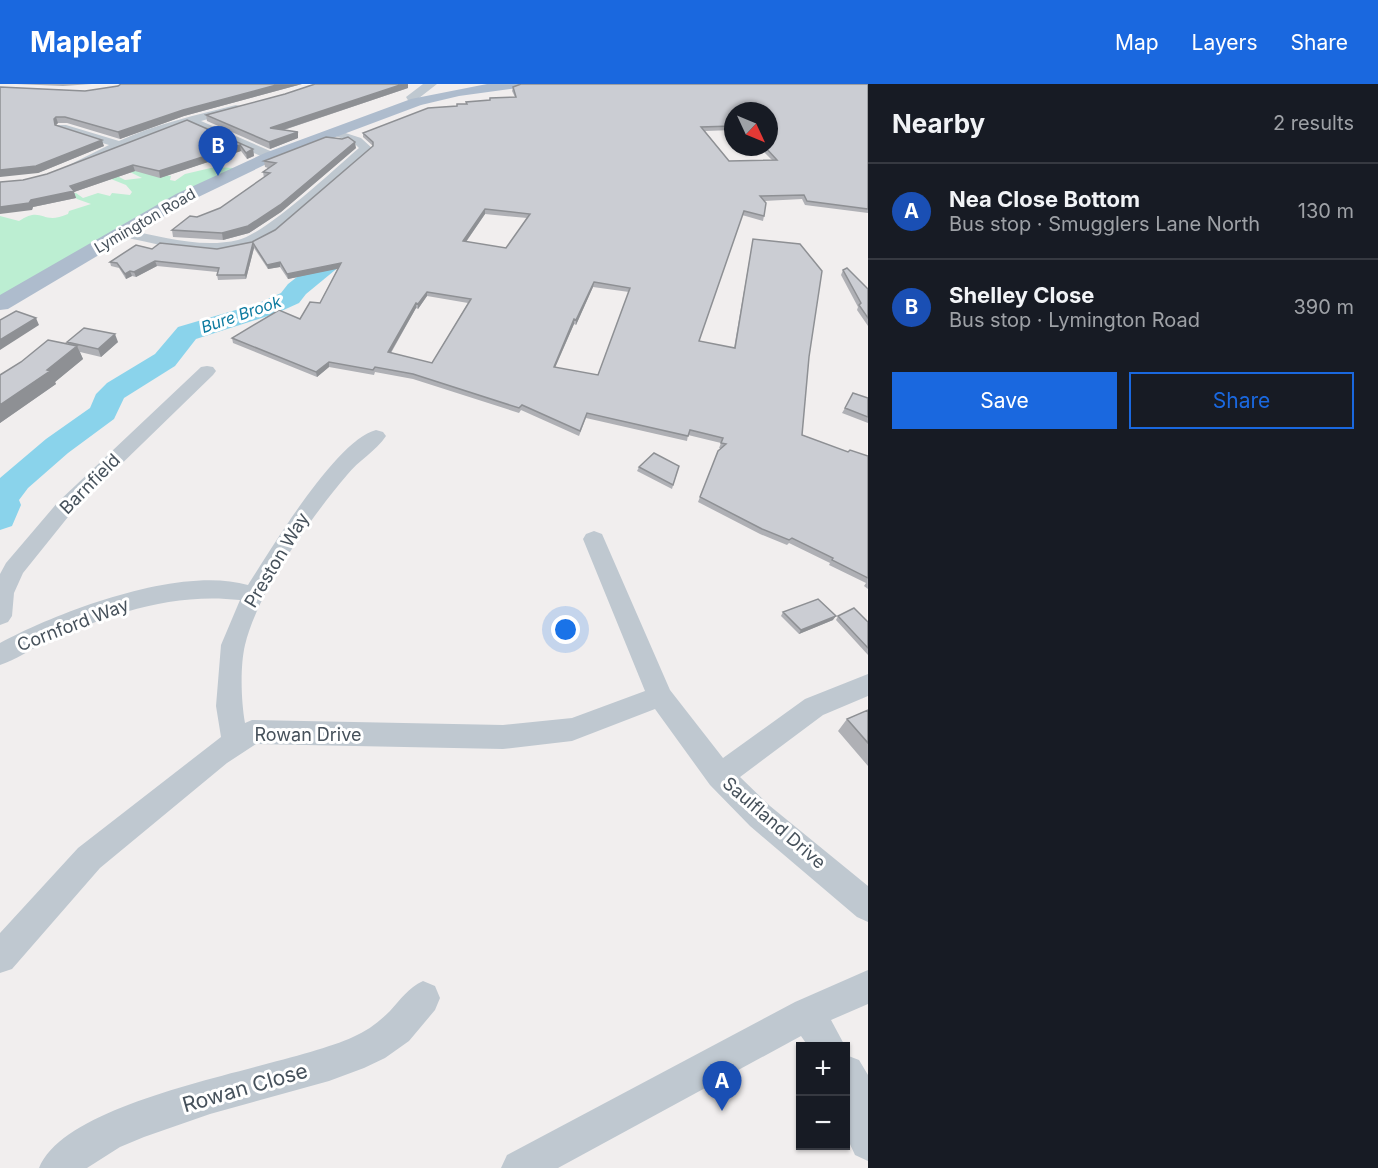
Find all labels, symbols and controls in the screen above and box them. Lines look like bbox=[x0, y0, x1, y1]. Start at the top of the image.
text: Mapleaf bbox=[30, 25, 142, 59]
text: Map bbox=[1115, 30, 1159, 55]
text: Layers bbox=[1192, 30, 1258, 55]
text: Share bbox=[1291, 30, 1348, 55]
north arrow bbox=[724, 102, 778, 156]
text: Nearby bbox=[892, 108, 985, 139]
text: 2 results bbox=[1273, 111, 1354, 135]
pin: B bbox=[198, 126, 238, 176]
street label: Lymington Road bbox=[91, 184, 199, 257]
text: Nea Close Bottom bbox=[949, 186, 1140, 212]
text: A bbox=[904, 199, 919, 223]
text: 130 m bbox=[1298, 199, 1354, 223]
text: Bus stop · Smugglers Lane North bbox=[949, 212, 1260, 236]
text: Shelley Close bbox=[949, 282, 1094, 308]
water label: Bure Brook bbox=[198, 291, 284, 337]
text: B bbox=[905, 295, 918, 319]
text: 390 m bbox=[1293, 295, 1354, 319]
text: Bus stop · Lymington Road bbox=[949, 308, 1200, 332]
button: Save bbox=[892, 372, 1117, 429]
button: Share bbox=[1129, 372, 1354, 429]
street label: Barnfield bbox=[55, 449, 124, 518]
street label: Preston Way bbox=[240, 508, 313, 611]
street label: Cornford Way bbox=[14, 594, 132, 655]
your location bbox=[551, 615, 580, 644]
street label: Rowan Drive bbox=[255, 724, 362, 745]
street label: Saulfland Drive bbox=[719, 772, 830, 873]
map controls bbox=[796, 1042, 850, 1150]
button: + bbox=[796, 1042, 850, 1096]
street label: Rowan Close bbox=[179, 1058, 310, 1117]
pin: A bbox=[702, 1062, 742, 1111]
button: − bbox=[796, 1096, 850, 1150]

